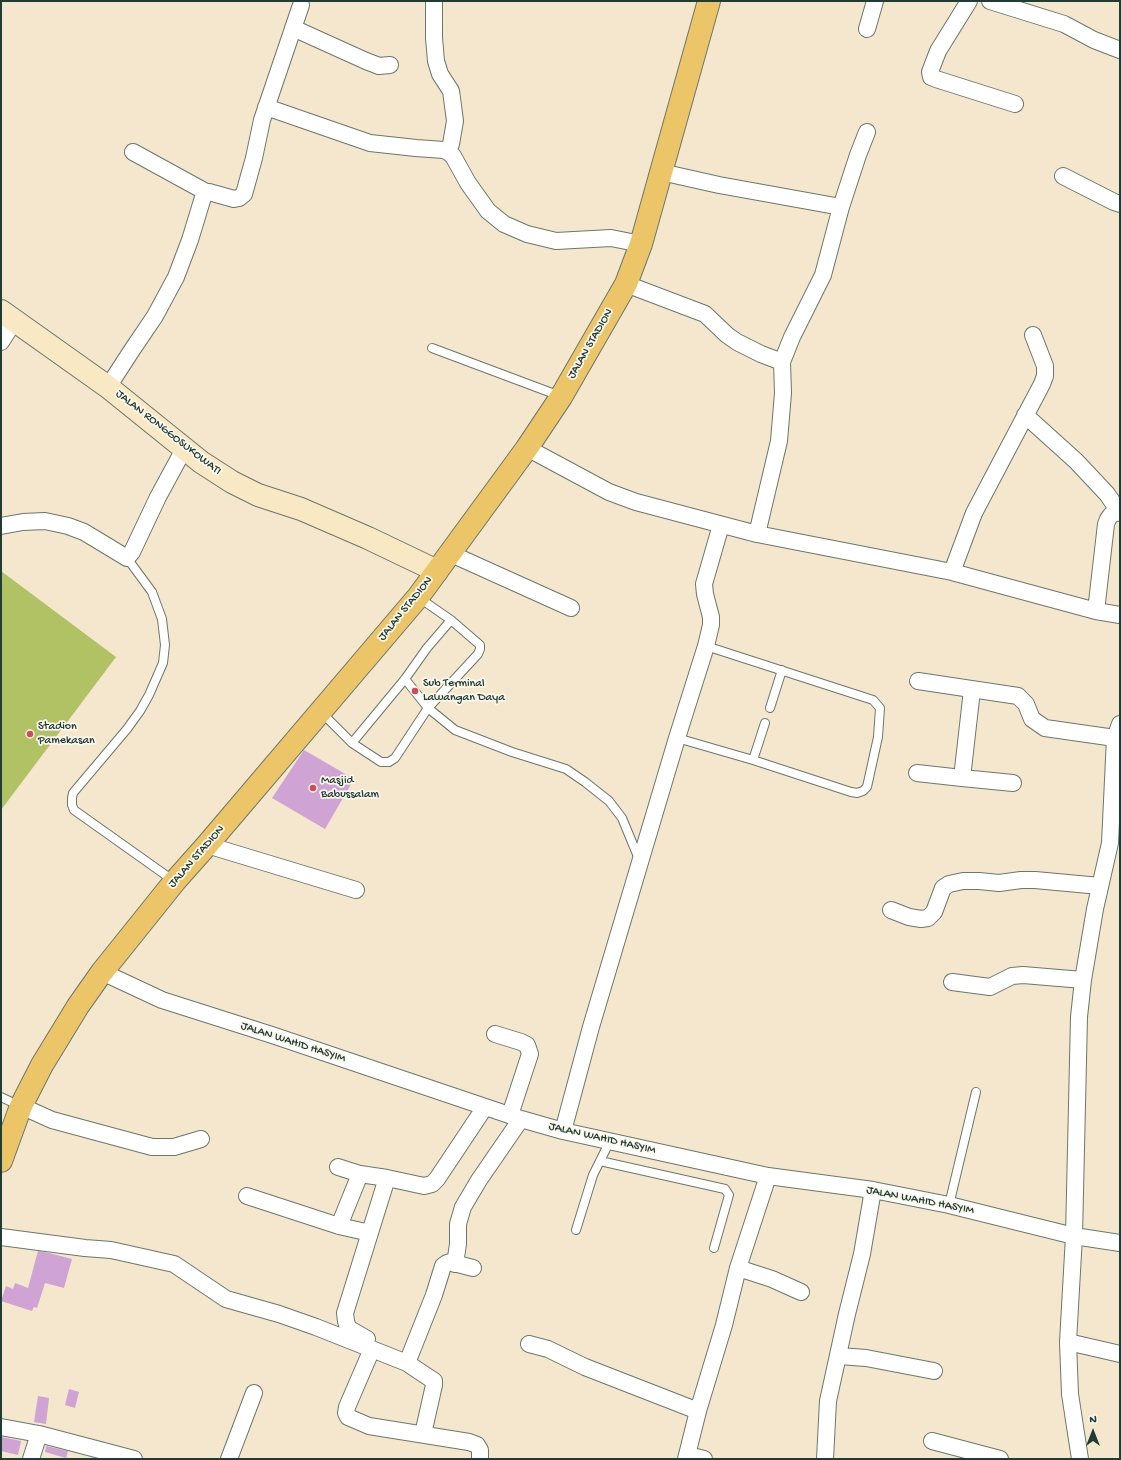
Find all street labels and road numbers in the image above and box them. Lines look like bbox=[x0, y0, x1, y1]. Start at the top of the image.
street label: JALAN STADION bbox=[565, 306, 617, 382]
street label: JALAN RONGGOSUKOWATI bbox=[112, 387, 224, 479]
street label: JALAN STADION bbox=[376, 574, 436, 644]
street label: JALAN STADION bbox=[166, 823, 228, 891]
street label: JALAN WAHID HASYIM bbox=[239, 1019, 347, 1067]
street label: JALAN WAHID HASYIM bbox=[547, 1120, 657, 1158]
street label: JALAN WAHID HASYIM bbox=[865, 1183, 975, 1219]

